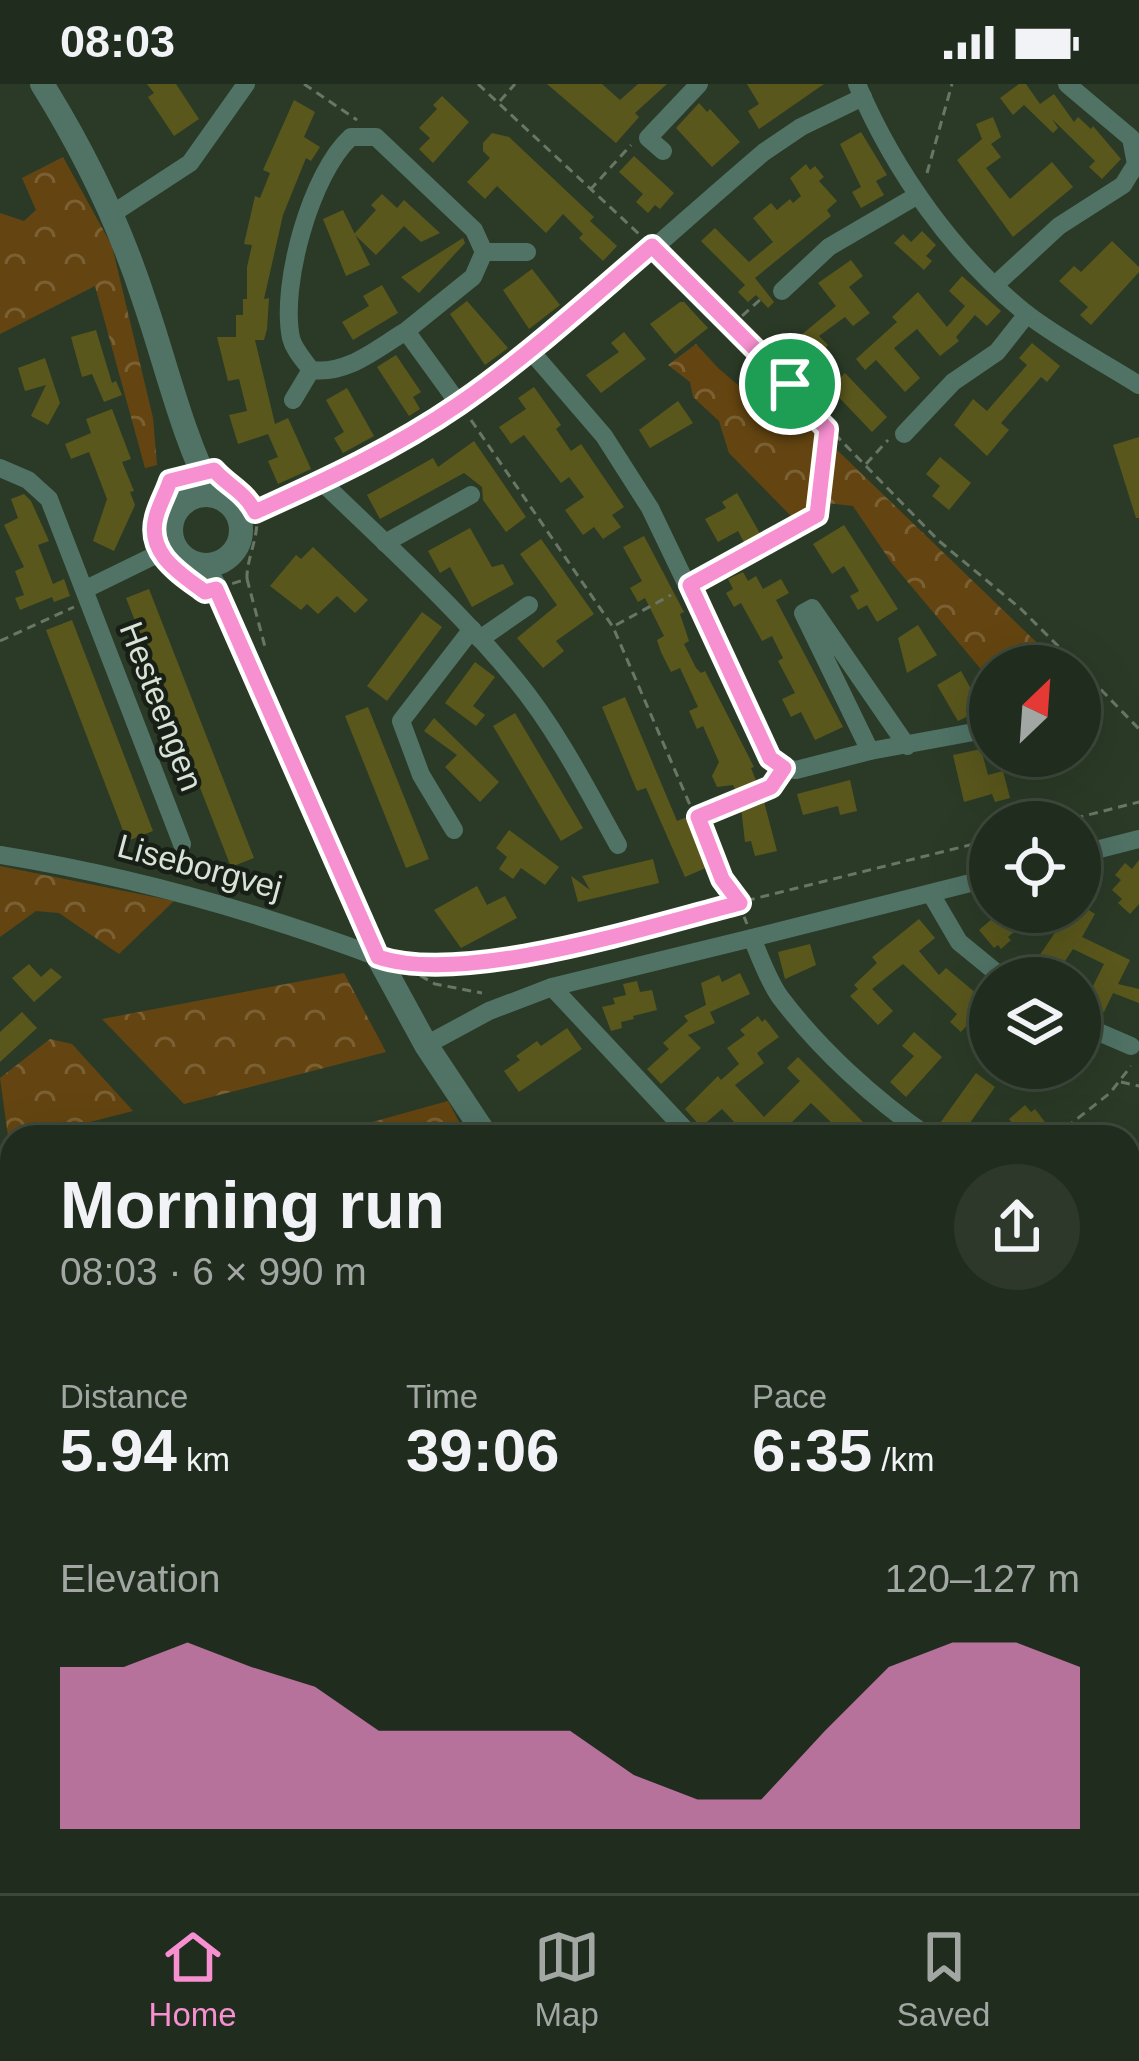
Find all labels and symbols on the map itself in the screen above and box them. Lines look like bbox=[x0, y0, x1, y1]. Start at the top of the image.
pin bbox=[739, 333, 841, 435]
street label: Hesteengen bbox=[112, 616, 211, 796]
north arrow bbox=[969, 645, 1101, 777]
street label: Liseborgvej bbox=[114, 827, 286, 906]

